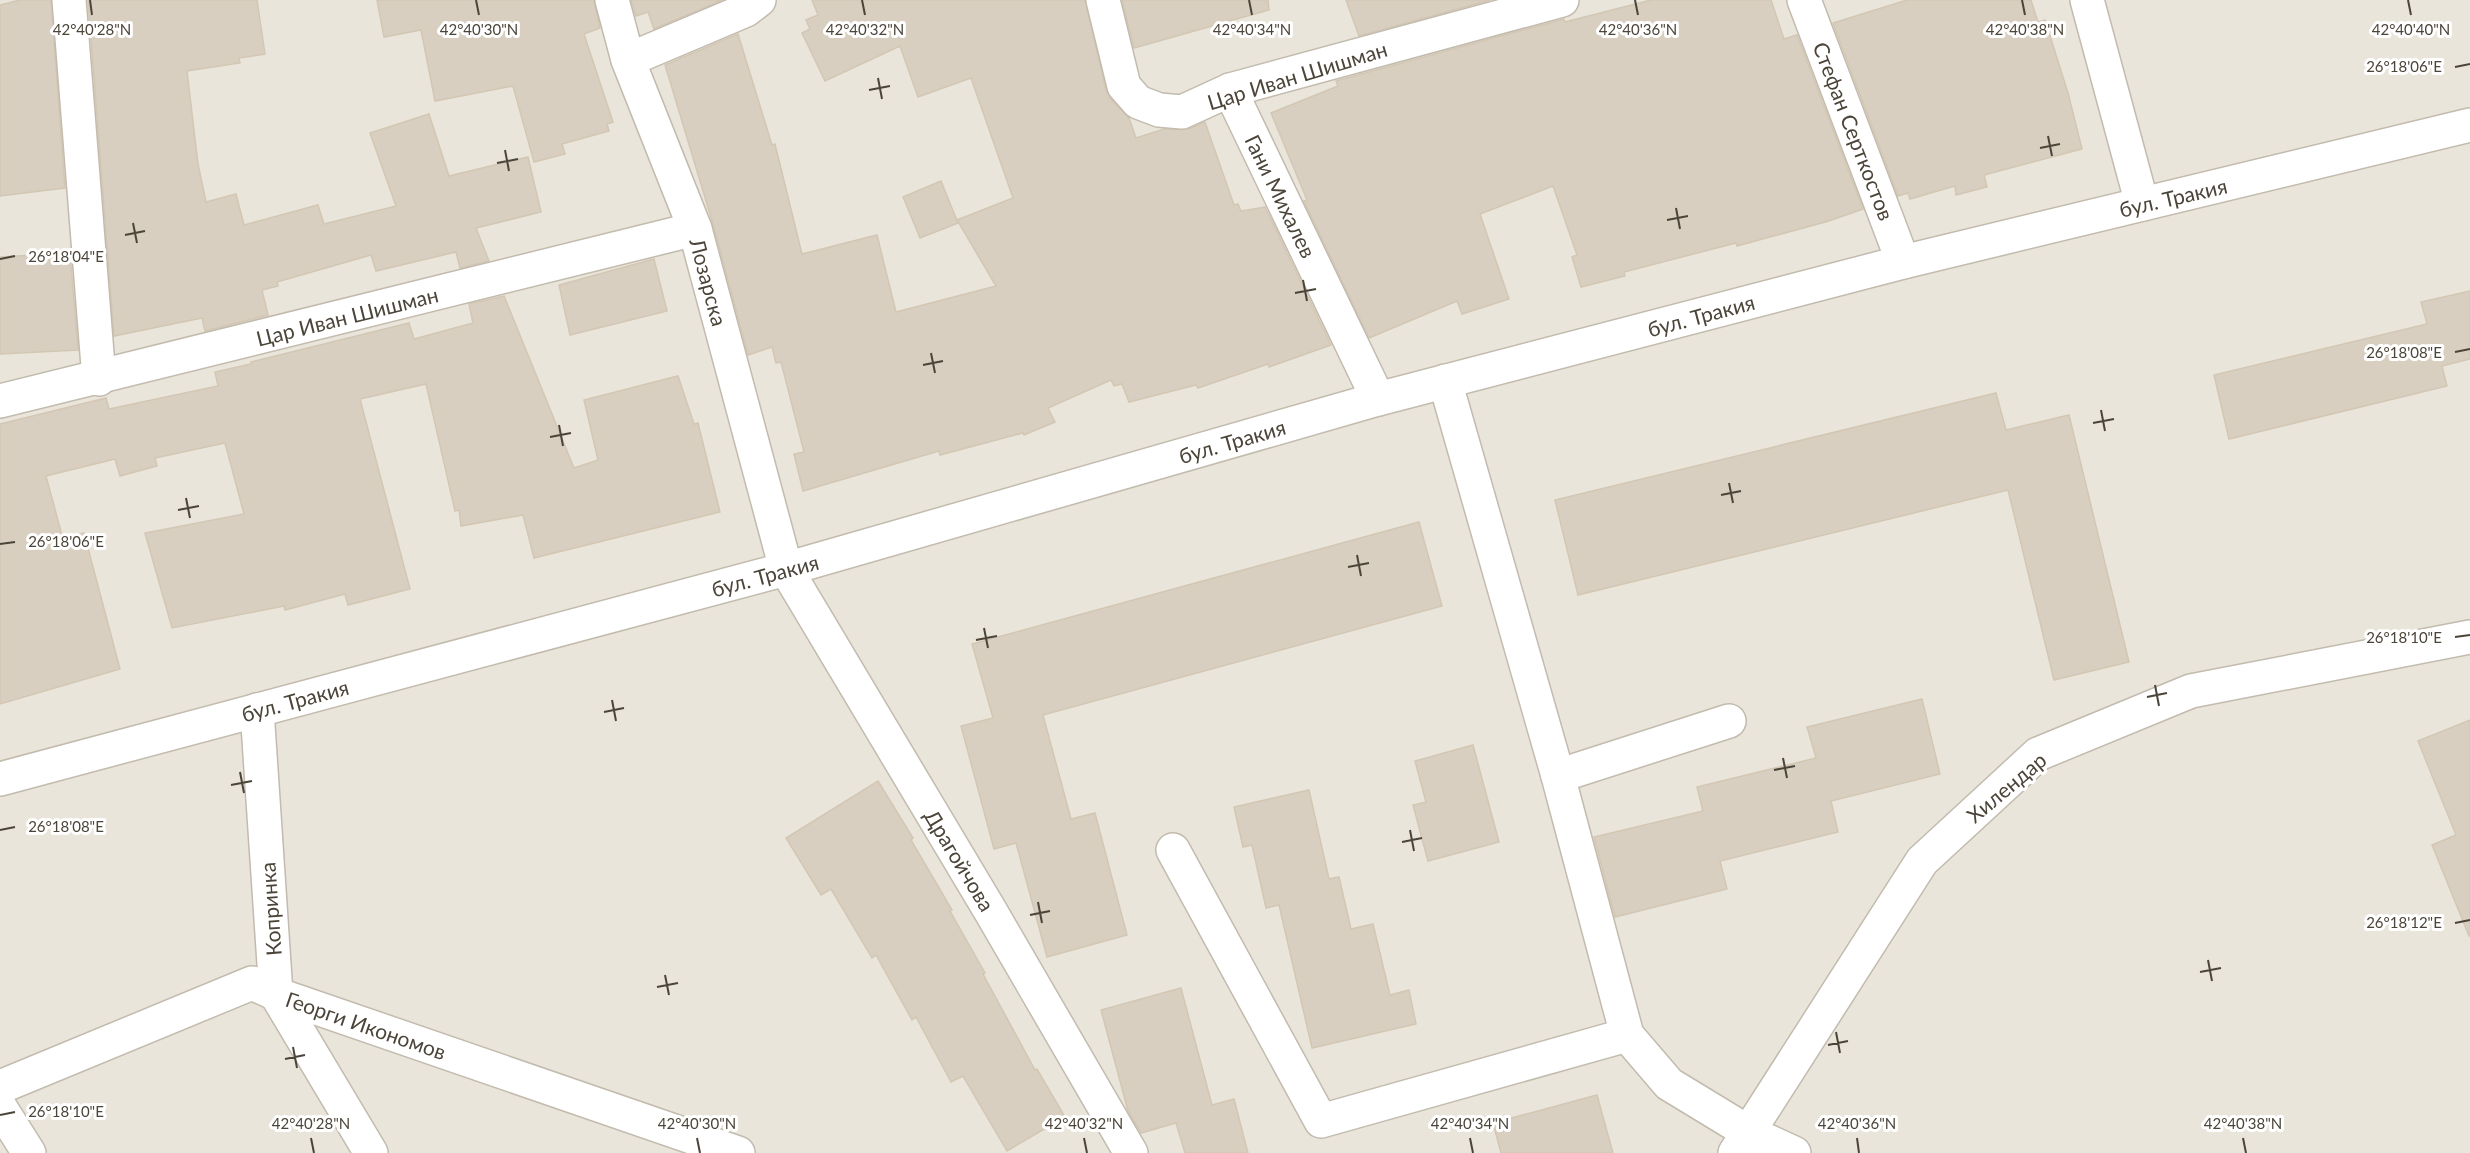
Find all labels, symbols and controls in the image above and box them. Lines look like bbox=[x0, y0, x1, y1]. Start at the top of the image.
text: 42°40'28"N bbox=[53, 20, 131, 38]
text: 42°40'30"N bbox=[440, 20, 518, 38]
text: 42°40'32"N bbox=[826, 20, 904, 38]
text: 42°40'34"N bbox=[1213, 20, 1291, 38]
text: 42°40'36"N bbox=[1599, 20, 1677, 38]
text: 42°40'38"N bbox=[1986, 20, 2064, 38]
text: 42°40'40"N bbox=[2372, 20, 2450, 38]
street label: Цар Иван Шишман bbox=[1204, 36, 1390, 114]
street label: Стефан Серткостов bbox=[1808, 38, 1900, 224]
text: 26°18'06"E bbox=[2366, 57, 2442, 75]
street label: Гани Михалев bbox=[1240, 130, 1322, 262]
street label: бул. Тракия bbox=[2117, 172, 2229, 222]
street label: Лозарска bbox=[685, 235, 733, 328]
text: 26°18'04"E bbox=[28, 247, 104, 265]
street label: Цар Иван Шишман bbox=[253, 281, 441, 351]
street label: бул. Тракия bbox=[1645, 289, 1757, 341]
text: 26°18'08"E bbox=[2366, 343, 2442, 361]
street label: бул. Тракия bbox=[1176, 414, 1288, 468]
text: 26°18'06"E bbox=[28, 532, 104, 550]
street label: бул. Тракия bbox=[709, 549, 821, 601]
text: 26°18'10"E bbox=[2366, 628, 2442, 646]
street label: бул. Тракия bbox=[239, 674, 351, 726]
street label: Хилендар bbox=[1961, 747, 2051, 827]
street label: Драгойчова bbox=[920, 805, 1000, 915]
text: 26°18'08"E bbox=[28, 817, 104, 835]
street label: Копринка bbox=[254, 861, 286, 957]
text: 26°18'12"E bbox=[2366, 913, 2442, 931]
street label: Георги Икономов bbox=[283, 986, 449, 1064]
text: 26°18'10"E bbox=[28, 1102, 104, 1120]
text: 42°40'28"N bbox=[272, 1114, 350, 1132]
text: 42°40'30"N bbox=[658, 1114, 736, 1132]
text: 42°40'32"N bbox=[1045, 1114, 1123, 1132]
text: 42°40'34"N bbox=[1431, 1114, 1509, 1132]
text: 42°40'36"N bbox=[1818, 1114, 1896, 1132]
text: 42°40'38"N bbox=[2204, 1114, 2282, 1132]

